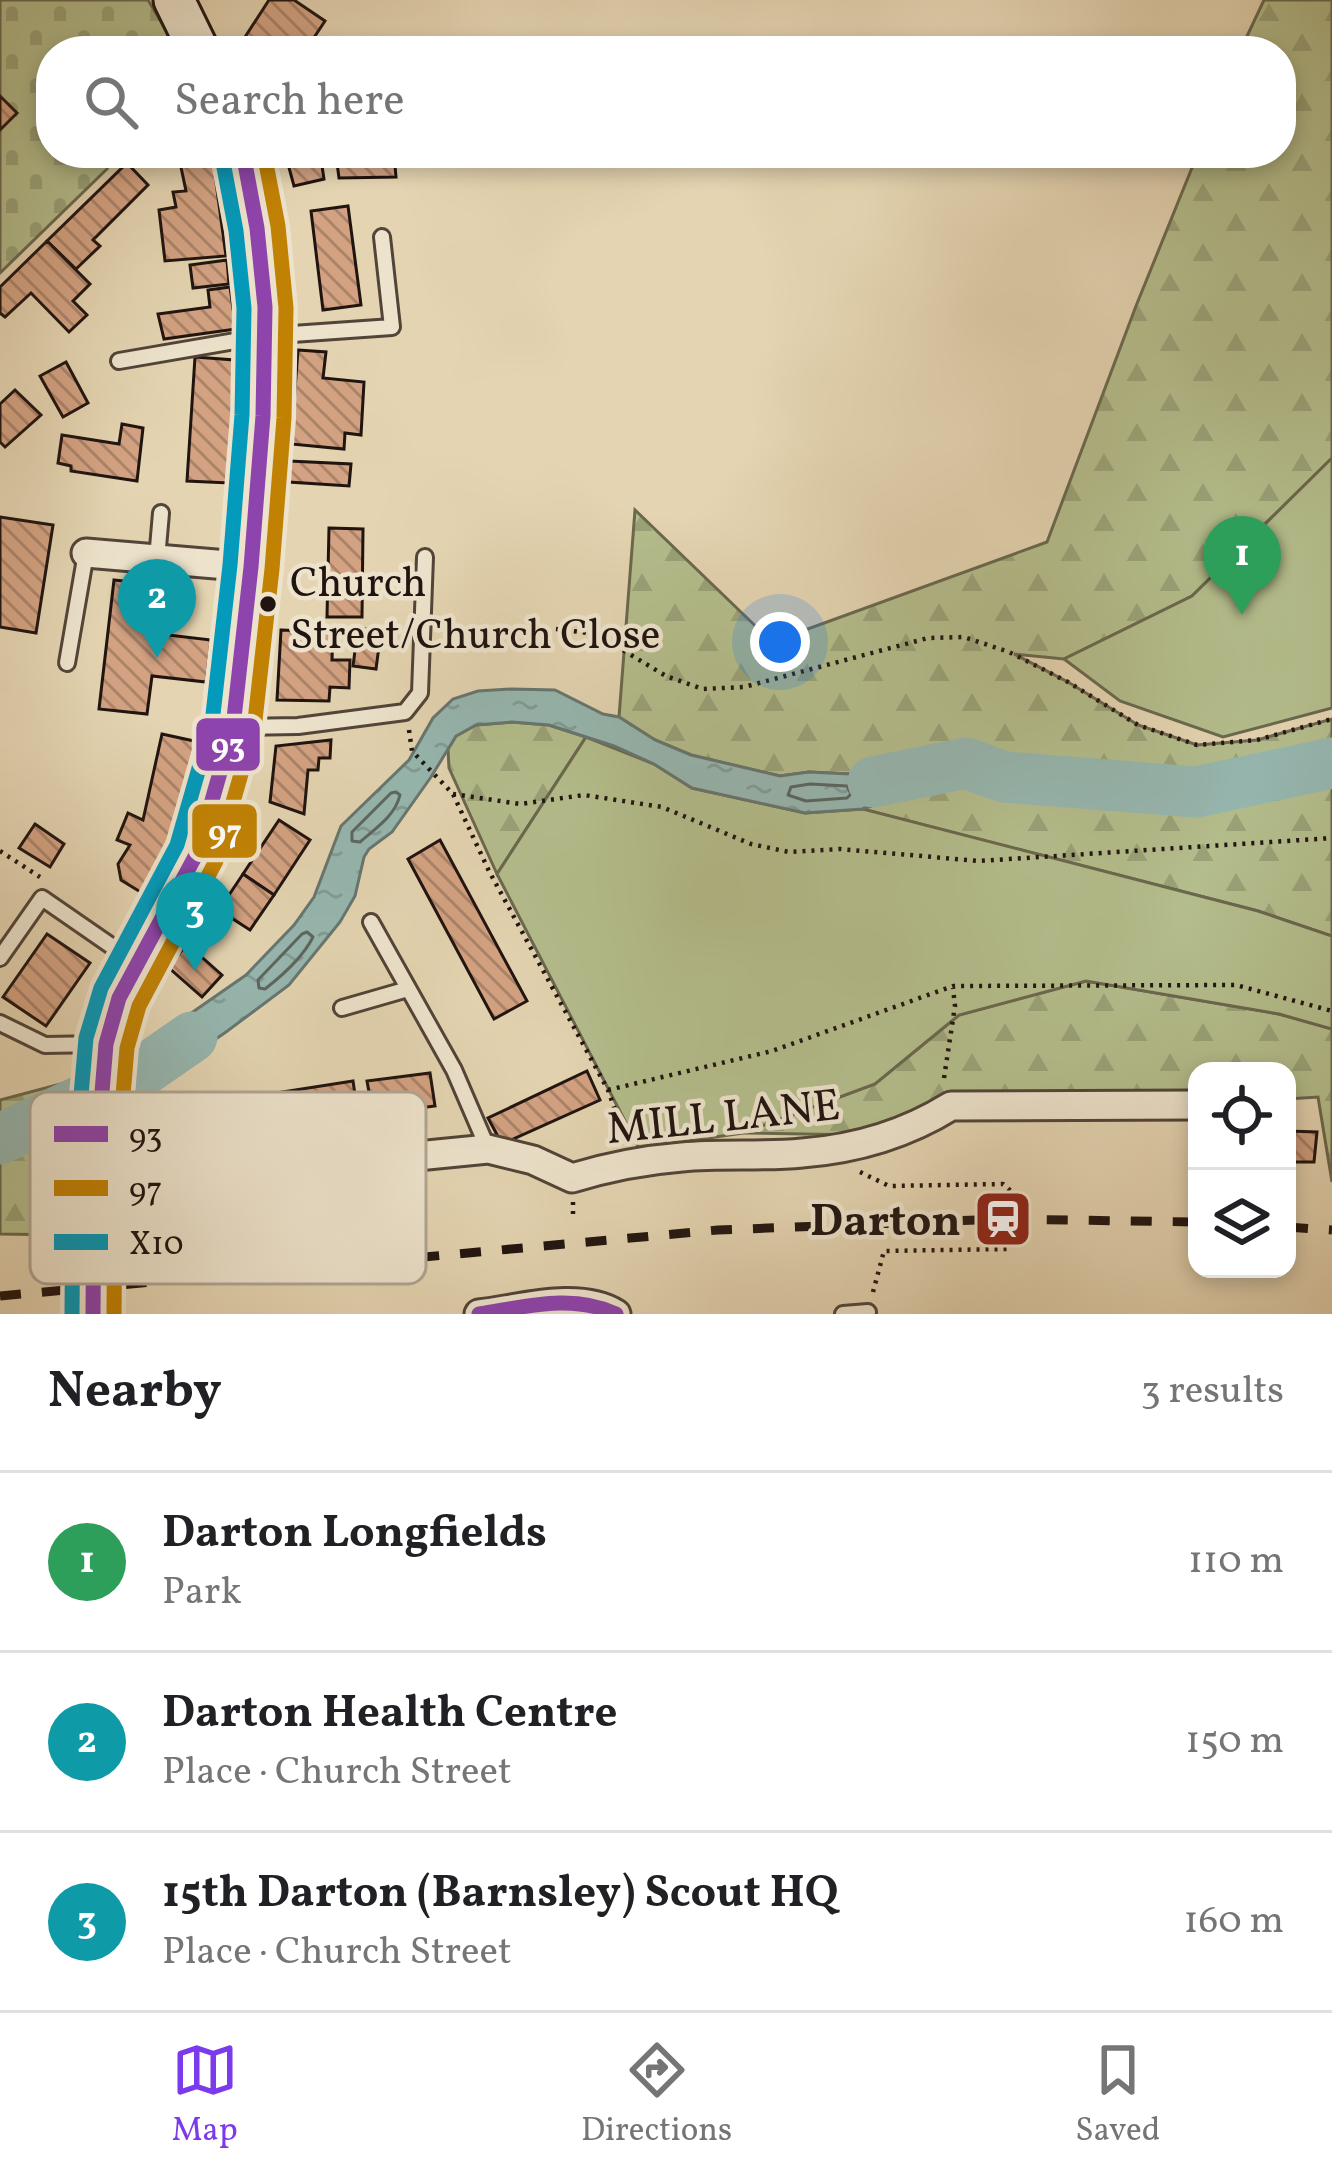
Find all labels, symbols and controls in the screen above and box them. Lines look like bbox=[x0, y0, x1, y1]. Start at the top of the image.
search box bbox=[36, 36, 1296, 168]
icon: search bbox=[78, 69, 144, 135]
text: Search here bbox=[174, 71, 405, 134]
pin: 1 bbox=[1203, 516, 1281, 615]
place label: Church Street/Church Close bbox=[290, 556, 661, 667]
pin: 2 bbox=[118, 559, 196, 658]
marker: Church Street/Church Close bbox=[257, 593, 279, 615]
your location bbox=[750, 612, 810, 672]
line badge: 93 bbox=[194, 716, 262, 773]
text: 93 bbox=[211, 725, 245, 771]
line badge: 97 bbox=[190, 802, 259, 860]
text: 97 bbox=[208, 812, 242, 858]
pin: 3 bbox=[156, 872, 234, 971]
map controls bbox=[1188, 1062, 1296, 1278]
button: locate bbox=[1188, 1062, 1296, 1170]
street label: MILL LANE bbox=[604, 1076, 843, 1163]
legend bbox=[30, 1092, 426, 1284]
text: 93 bbox=[129, 1115, 162, 1161]
text: 97 bbox=[129, 1169, 162, 1215]
button: layers bbox=[1188, 1170, 1296, 1278]
station icon: Darton bbox=[972, 1188, 1034, 1250]
place label: Darton bbox=[810, 1192, 961, 1255]
text: X10 bbox=[129, 1223, 184, 1269]
text: Nearby bbox=[48, 1357, 222, 1428]
text: 3 results bbox=[1141, 1365, 1284, 1419]
text: Darton Longfields bbox=[162, 1503, 547, 1566]
text: 1 bbox=[79, 1535, 95, 1589]
text: 110 m bbox=[1188, 1535, 1284, 1589]
text: Park bbox=[162, 1566, 242, 1620]
text: Darton Health Centre bbox=[162, 1683, 618, 1746]
text: 2 bbox=[77, 1715, 97, 1769]
text: 150 m bbox=[1185, 1715, 1284, 1769]
text: Place · Church Street bbox=[162, 1746, 512, 1800]
text: 15th Darton (Barnsley) Scout HQ bbox=[162, 1863, 838, 1926]
text: 3 bbox=[77, 1895, 97, 1949]
text: 160 m bbox=[1183, 1895, 1284, 1949]
text: Place · Church Street bbox=[162, 1926, 512, 1980]
tab: Map bbox=[172, 2037, 238, 2155]
tab: Directions bbox=[581, 2037, 732, 2155]
tab: Saved bbox=[1075, 2037, 1160, 2155]

